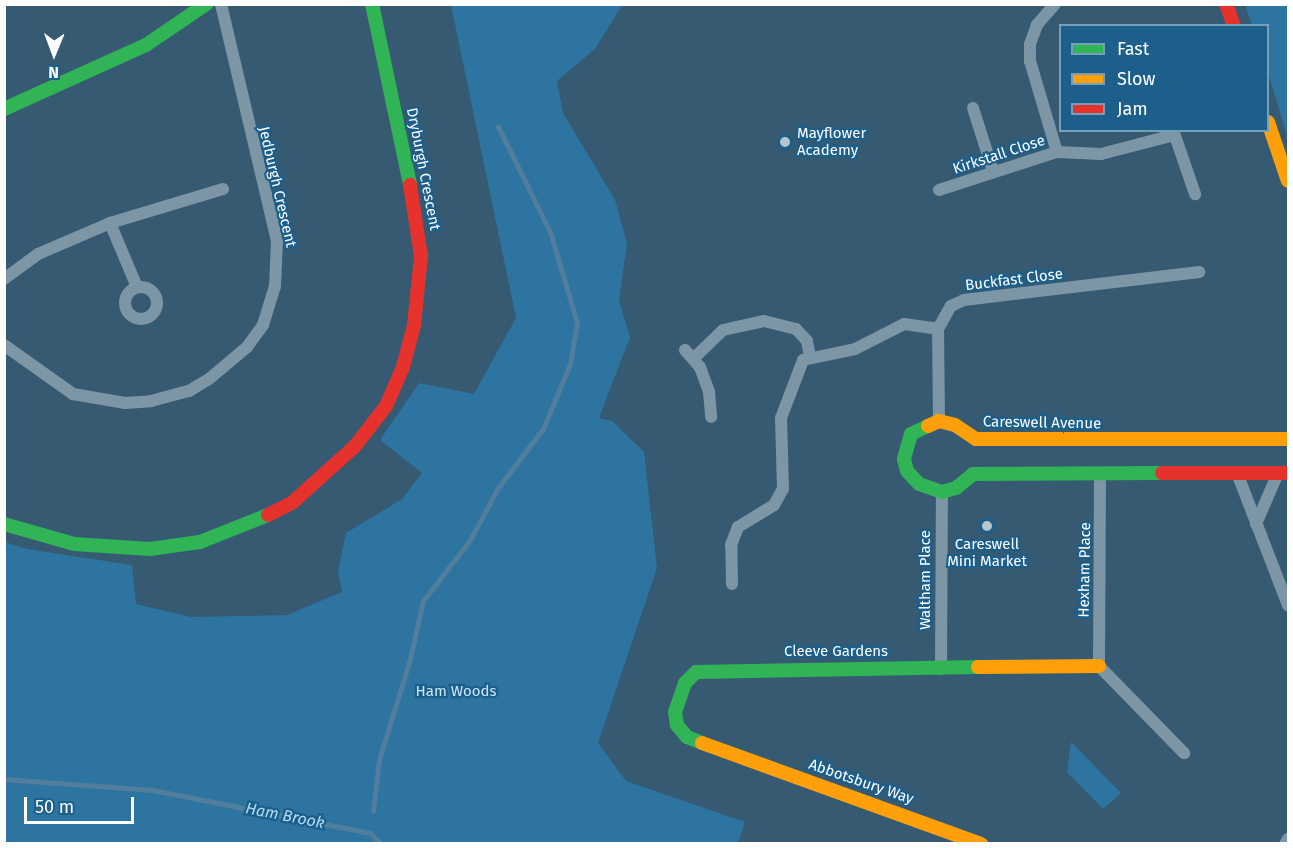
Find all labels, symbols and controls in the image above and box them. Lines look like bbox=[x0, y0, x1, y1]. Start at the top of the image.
north arrow bbox=[24, 24, 84, 84]
legend bbox=[1059, 24, 1269, 132]
text: Fast bbox=[1117, 38, 1149, 60]
text: N bbox=[48, 63, 59, 82]
text: Slow bbox=[1117, 68, 1155, 90]
text: Jam bbox=[1117, 98, 1148, 120]
street label: Dryburgh Crescent bbox=[402, 106, 444, 232]
place label: Mayflower Academy bbox=[797, 124, 866, 159]
street label: Jedburgh Crescent bbox=[254, 125, 300, 249]
street label: Kirkstall Close bbox=[951, 132, 1047, 178]
marker: Mayflower Academy bbox=[778, 135, 792, 149]
street label: Buckfast Close bbox=[964, 265, 1064, 295]
street label: Careswell Avenue bbox=[983, 413, 1101, 433]
marker: Careswell Mini Market bbox=[980, 519, 994, 533]
street label: Hexham Place bbox=[1075, 522, 1095, 618]
street label: Waltham Place bbox=[917, 530, 935, 630]
place label: Careswell Mini Market bbox=[947, 535, 1027, 570]
street label: Cleeve Gardens bbox=[784, 643, 888, 661]
park label: Ham Woods bbox=[416, 683, 496, 701]
street label: Abbotsbury Way bbox=[806, 756, 916, 808]
scale bar bbox=[27, 785, 136, 823]
text: 50 m bbox=[35, 796, 74, 818]
water label: Ham Brook bbox=[244, 799, 326, 833]

